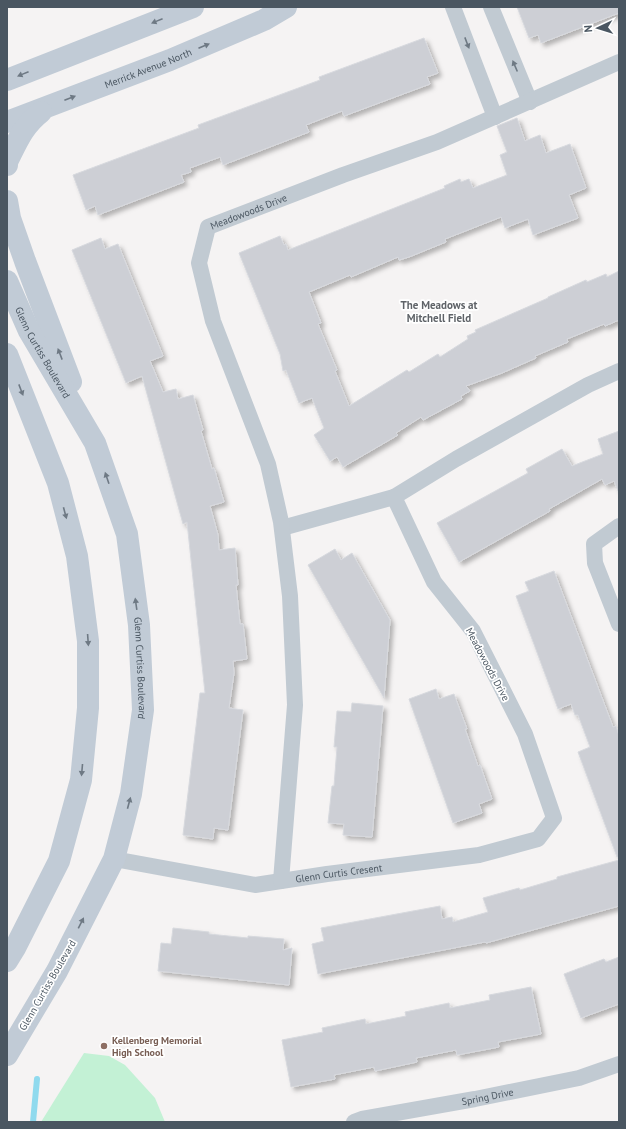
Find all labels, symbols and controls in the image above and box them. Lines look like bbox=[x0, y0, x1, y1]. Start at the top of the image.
north arrow bbox=[578, 8, 618, 48]
one-way arrow bbox=[150, 19, 162, 25]
text: N bbox=[581, 25, 595, 33]
one-way arrow bbox=[464, 38, 470, 50]
one-way arrow bbox=[198, 43, 209, 49]
street label: Merrick Avenue North bbox=[103, 46, 194, 91]
one-way arrow bbox=[512, 59, 518, 71]
one-way arrow bbox=[16, 72, 28, 78]
one-way arrow bbox=[64, 95, 76, 101]
street label: Meadowoods Drive bbox=[208, 191, 289, 233]
district label: The Meadows at Mitchell Field bbox=[401, 298, 478, 325]
street label: Glenn Curtiss Boulevard bbox=[12, 305, 73, 401]
one-way arrow bbox=[57, 348, 63, 360]
one-way arrow bbox=[19, 385, 25, 397]
one-way arrow bbox=[104, 472, 110, 484]
one-way arrow bbox=[63, 506, 69, 519]
one-way arrow bbox=[133, 598, 139, 610]
street label: Glenn Curtiss Boulevard bbox=[131, 616, 149, 720]
street label: Meadowoods Drive bbox=[463, 625, 512, 703]
one-way arrow bbox=[84, 634, 91, 646]
one-way arrow bbox=[79, 764, 86, 776]
one-way arrow bbox=[126, 797, 132, 809]
street label: Glenn Curtis Cresent bbox=[294, 861, 384, 886]
one-way arrow bbox=[78, 918, 85, 929]
street label: Glenn Curtiss Boulevard bbox=[16, 938, 79, 1033]
place label: Kellenberg Memorial High School bbox=[112, 1034, 202, 1059]
marker: Kellenberg Memorial High School bbox=[99, 1041, 109, 1051]
street label: Spring Drive bbox=[460, 1085, 515, 1108]

